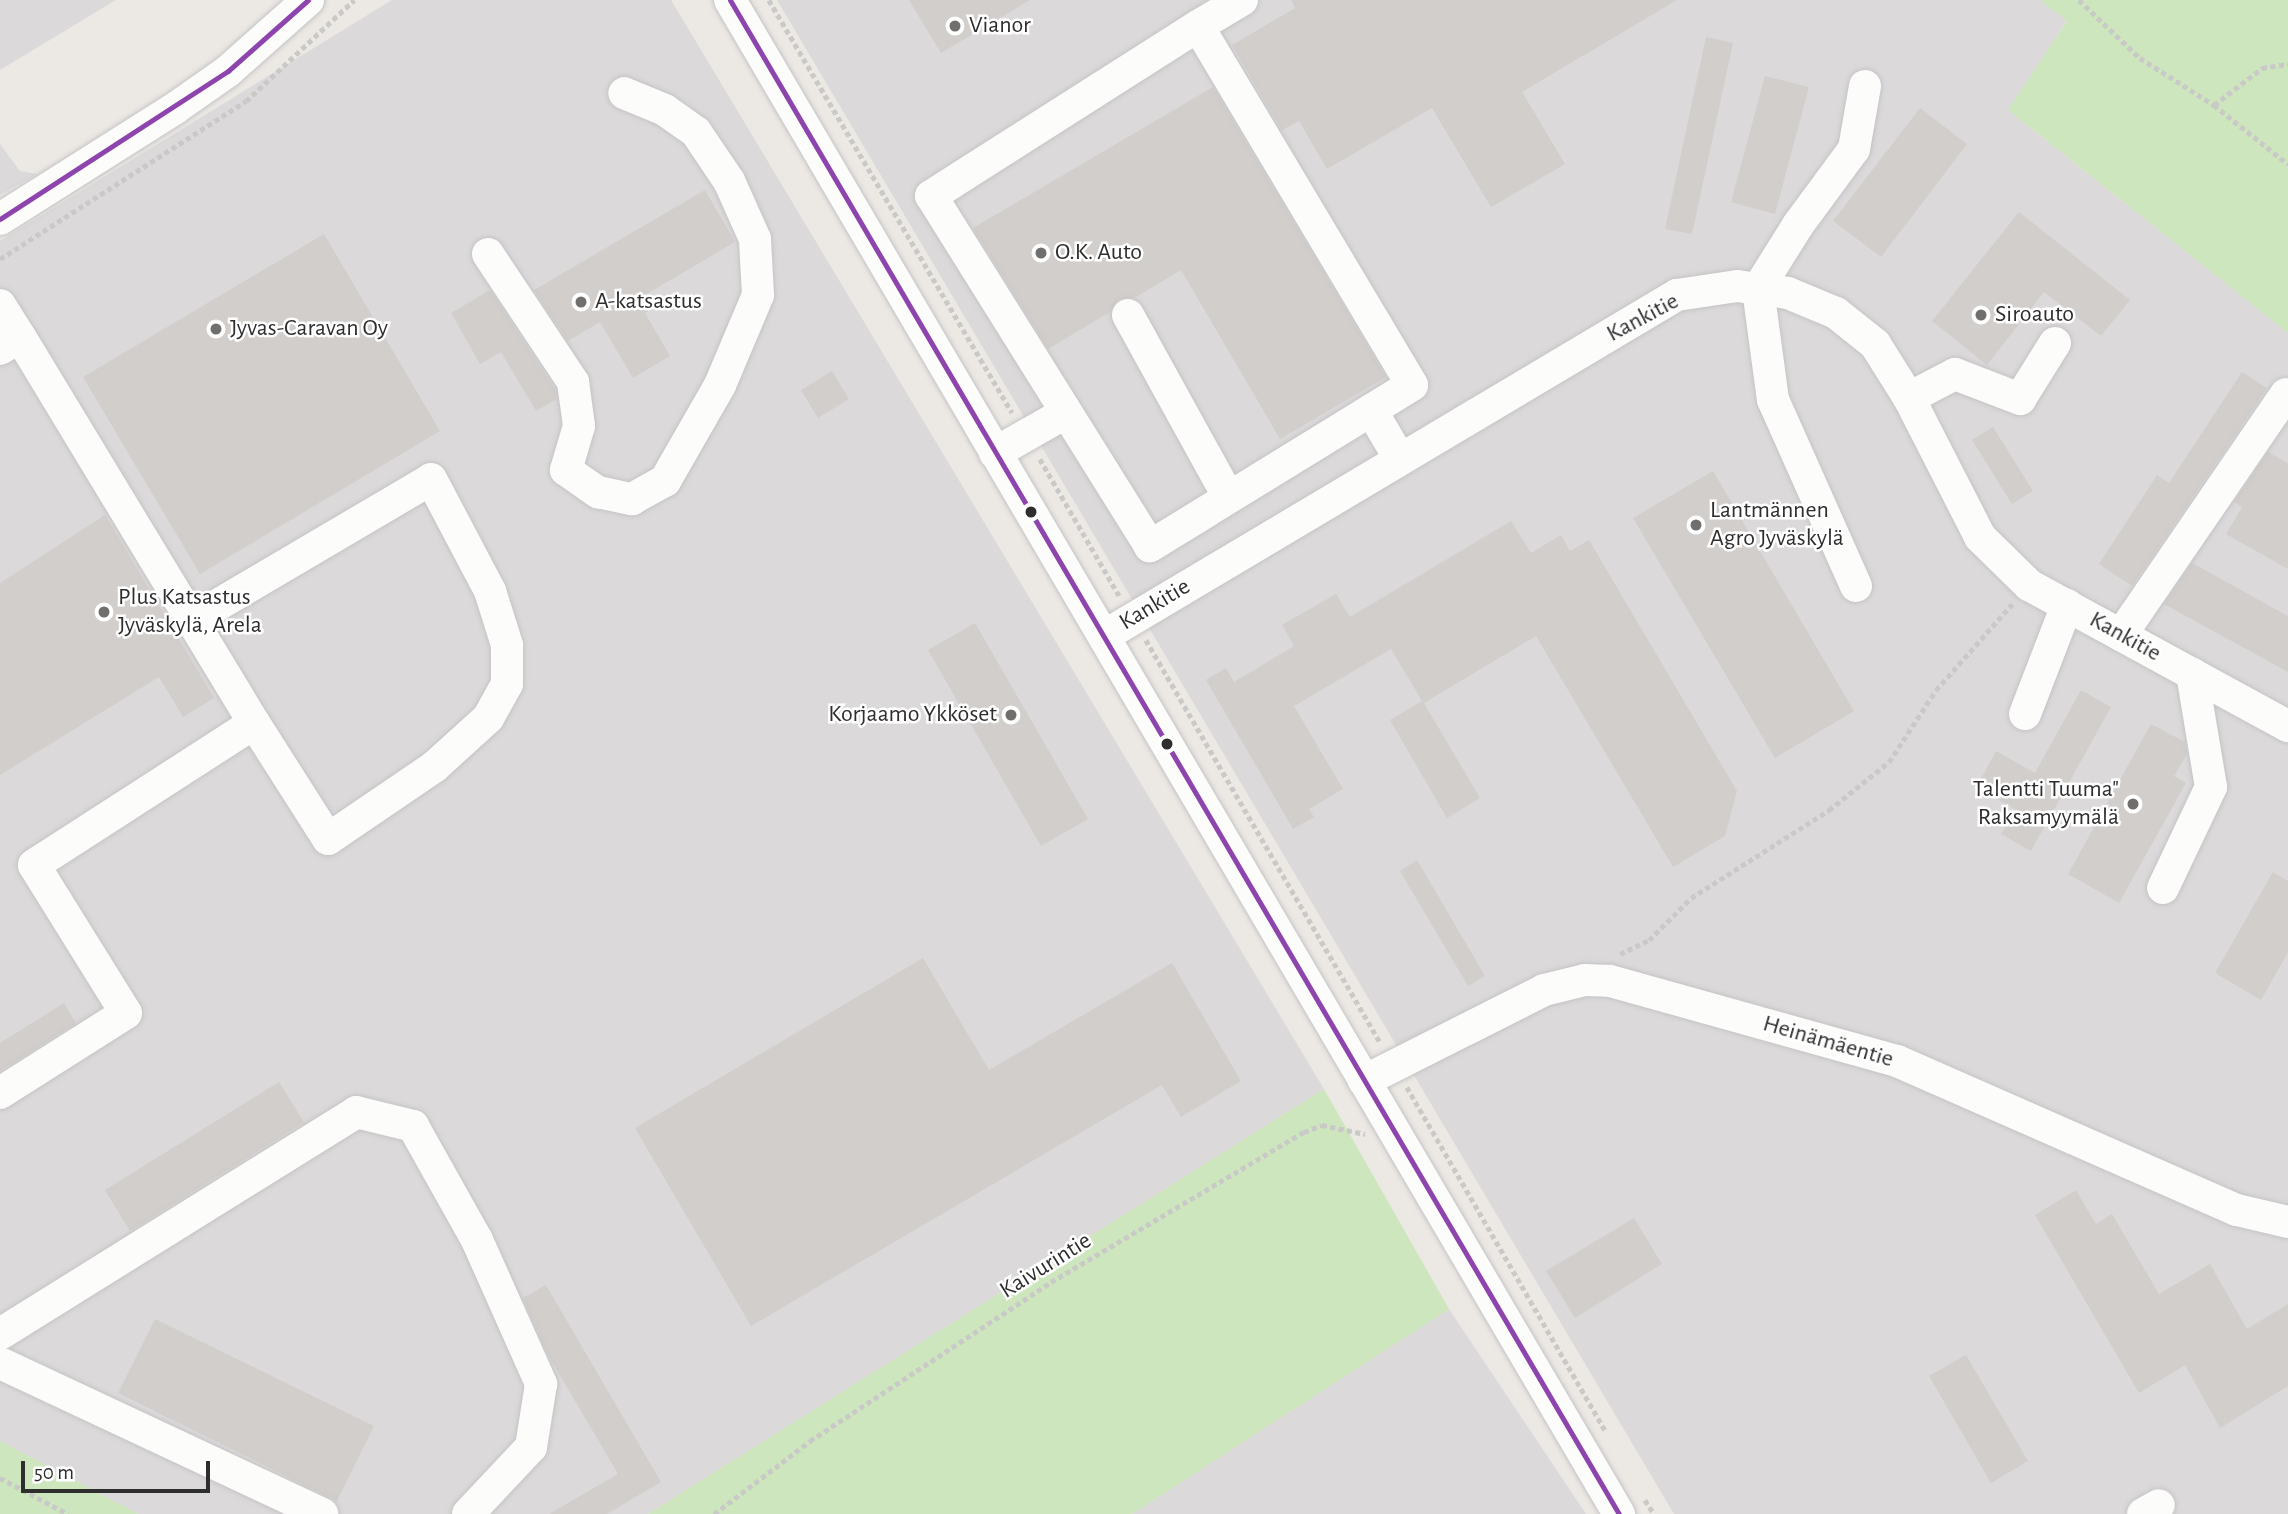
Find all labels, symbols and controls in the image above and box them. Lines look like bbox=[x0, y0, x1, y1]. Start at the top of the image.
place label: Vianor bbox=[969, 12, 1031, 40]
marker: Vianor bbox=[947, 18, 963, 34]
place label: O.K. Auto bbox=[1055, 239, 1142, 267]
marker: O.K. Auto bbox=[1033, 245, 1049, 261]
street label: Kankitie bbox=[1602, 287, 1684, 349]
place label: A-katsastus bbox=[595, 288, 702, 316]
marker: A-katsastus bbox=[573, 294, 589, 310]
place label: Siroauto bbox=[1995, 301, 2074, 329]
marker: Siroauto bbox=[1973, 307, 1989, 323]
place label: Jyvas-Caravan Oy bbox=[230, 315, 388, 343]
marker: Jyvas-Caravan Oy bbox=[208, 321, 224, 337]
place label: Lantmännen Agro Jyväskylä bbox=[1710, 497, 1844, 553]
unlabelled marker bbox=[1024, 505, 1038, 519]
marker: Lantmännen Agro Jyväskylä bbox=[1688, 517, 1704, 533]
street label: Kankitie bbox=[1114, 573, 1196, 637]
place label: Plus Katsastus Jyväskylä, Arela bbox=[118, 584, 262, 640]
marker: Plus Katsastus Jyväskylä, Arela bbox=[96, 604, 112, 620]
street label: Kankitie bbox=[2084, 606, 2166, 668]
place label: Korjaamo Ykköset bbox=[828, 701, 997, 729]
marker: Korjaamo Ykköset bbox=[1003, 707, 1019, 723]
unlabelled marker bbox=[1160, 737, 1174, 751]
place label: Talentti Tuuma" Raksamyymälä bbox=[1973, 776, 2119, 832]
marker: Talentti Tuuma" Raksamyymälä bbox=[2125, 796, 2141, 812]
street label: Heinämäentie bbox=[1759, 1010, 1897, 1074]
street label: Kaivurintie bbox=[995, 1227, 1097, 1305]
scale bar bbox=[24, 1448, 214, 1492]
text: 50 m bbox=[34, 1462, 74, 1483]

